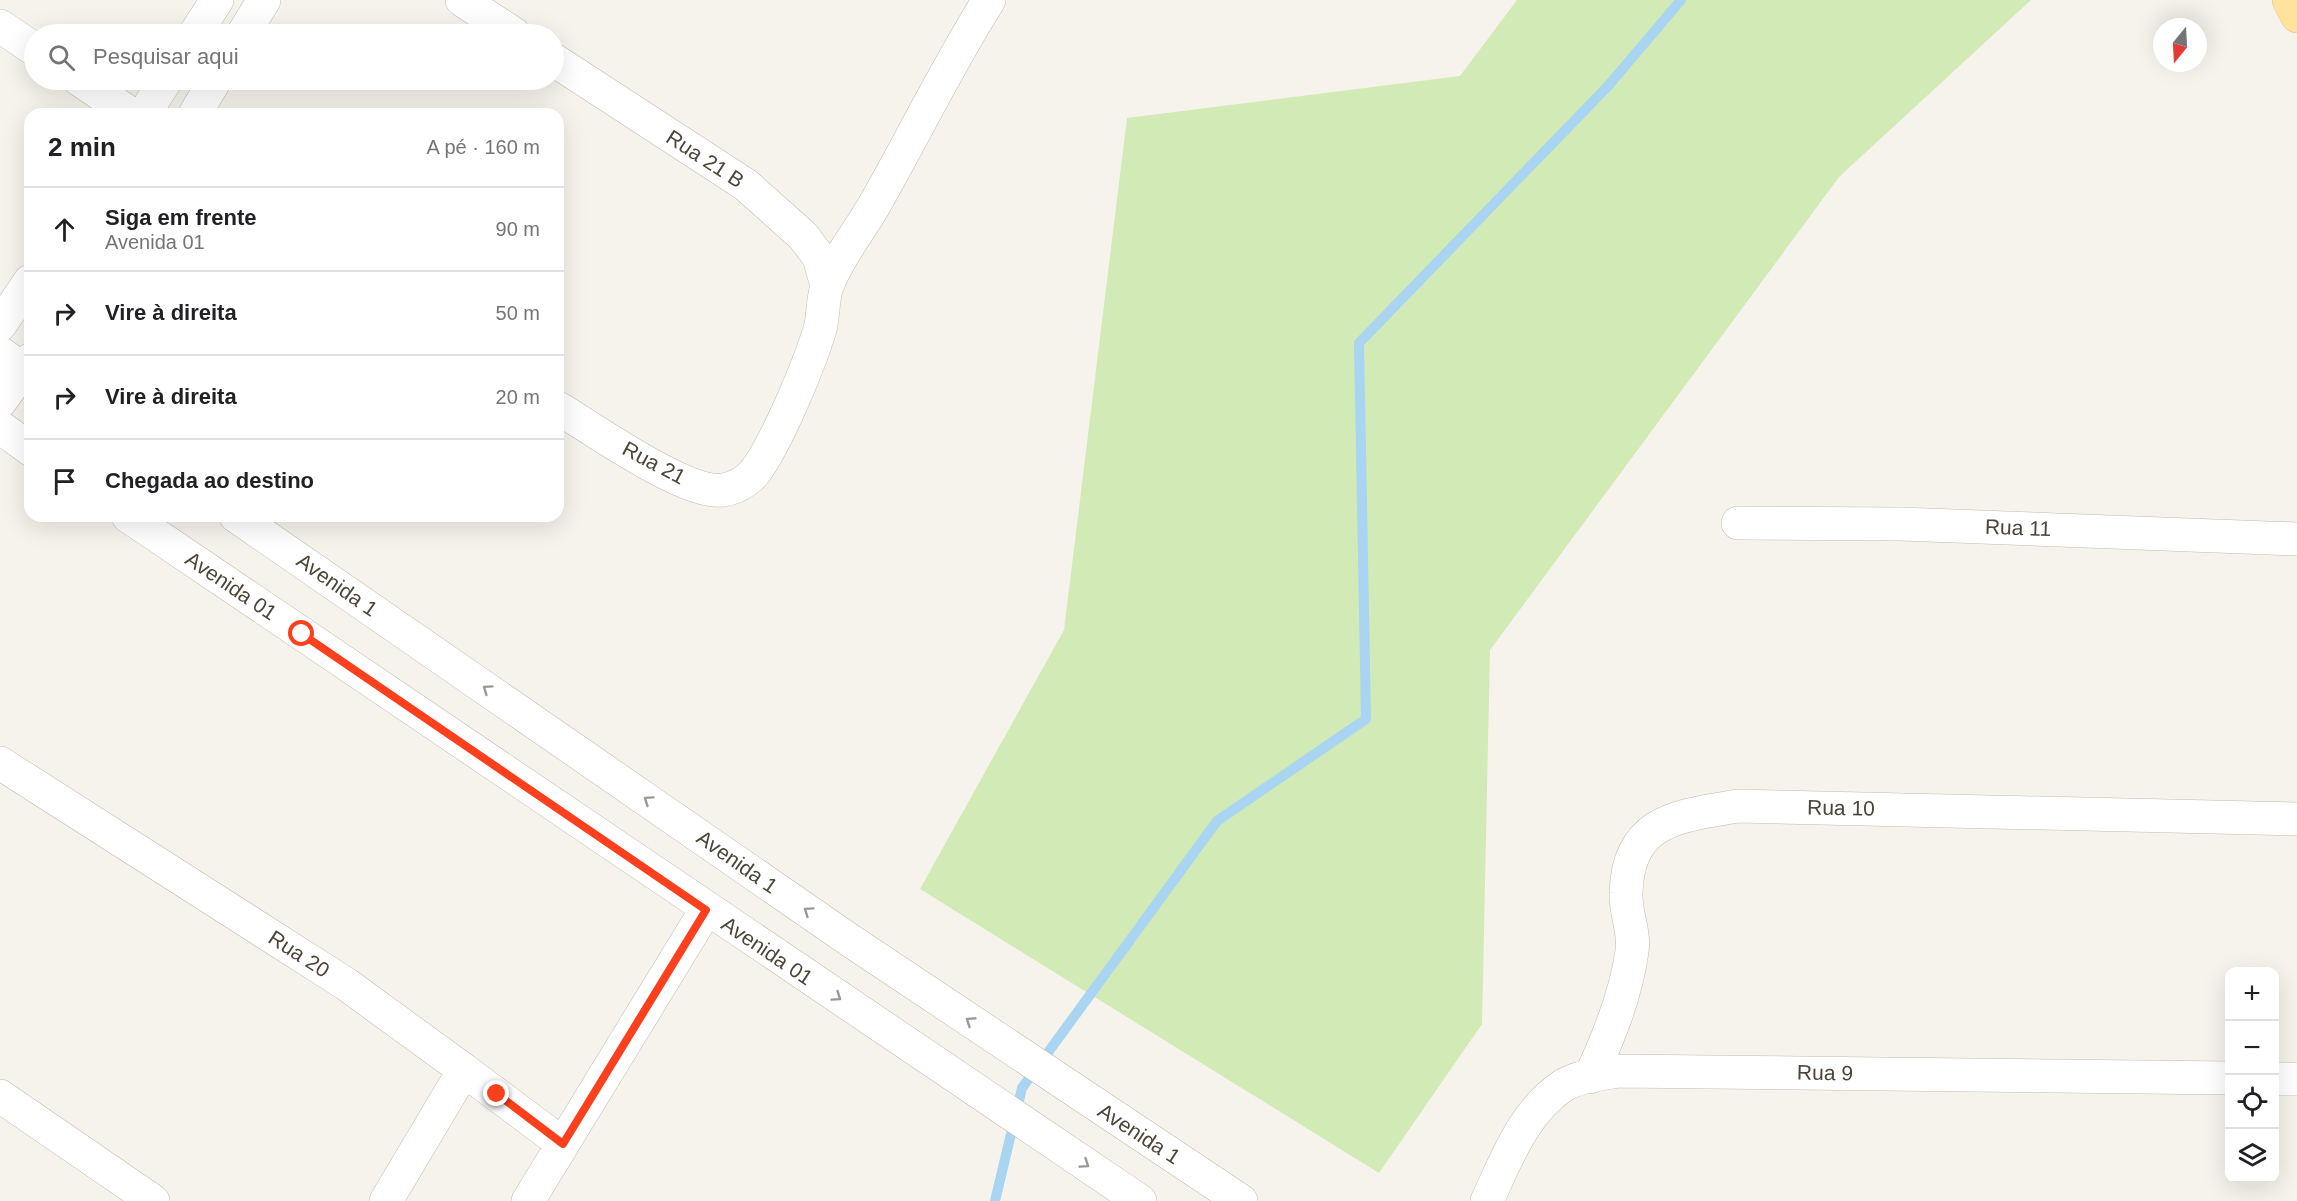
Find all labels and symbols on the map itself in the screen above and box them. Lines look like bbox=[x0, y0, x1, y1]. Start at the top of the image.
north arrow bbox=[2153, 18, 2207, 72]
street label: Rua 21 B bbox=[662, 125, 748, 192]
street label: Rua 21 bbox=[619, 437, 690, 489]
street label: Rua 11 bbox=[1985, 515, 2051, 540]
street label: Avenida 01 bbox=[181, 547, 281, 624]
street label: Avenida 1 bbox=[293, 548, 382, 621]
route start bbox=[288, 620, 314, 646]
one-way arrow bbox=[483, 686, 494, 697]
street label: Rua 10 bbox=[1807, 795, 1875, 820]
one-way arrow bbox=[644, 796, 655, 807]
street label: Avenida 1 bbox=[693, 825, 782, 898]
one-way arrow bbox=[804, 907, 815, 918]
street label: Avenida 01 bbox=[717, 912, 817, 989]
street label: Rua 20 bbox=[265, 925, 334, 982]
one-way arrow bbox=[830, 990, 841, 1001]
one-way arrow bbox=[965, 1017, 976, 1028]
street label: Rua 9 bbox=[1797, 1061, 1853, 1084]
route end bbox=[483, 1080, 509, 1106]
street label: Avenida 1 bbox=[1094, 1099, 1185, 1169]
one-way arrow bbox=[1078, 1157, 1089, 1168]

